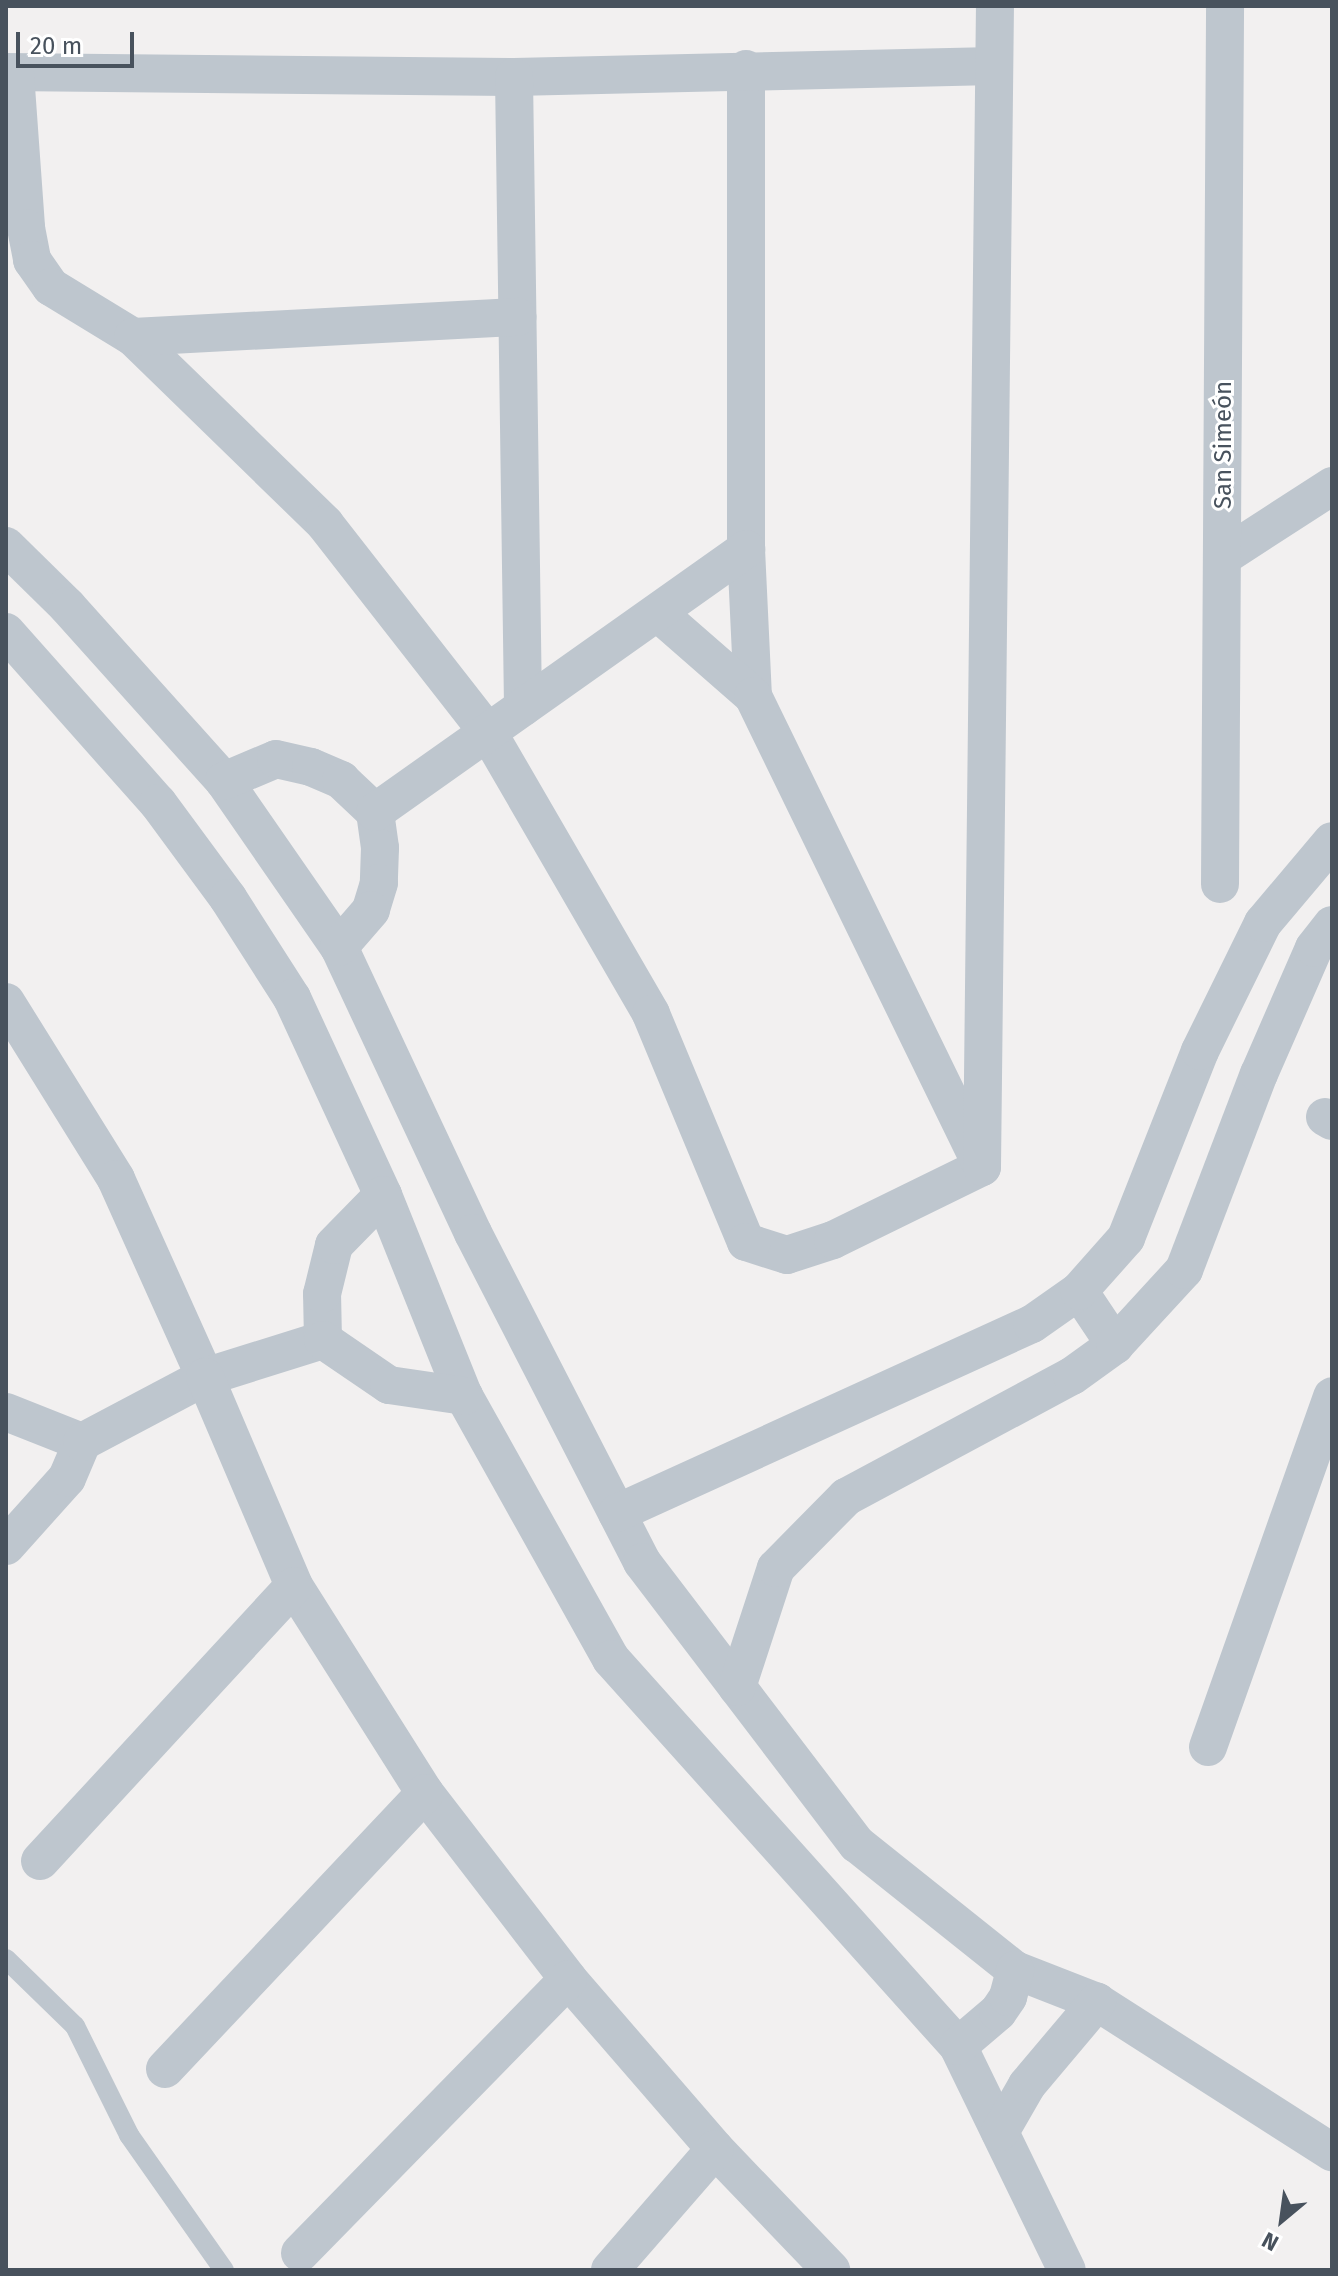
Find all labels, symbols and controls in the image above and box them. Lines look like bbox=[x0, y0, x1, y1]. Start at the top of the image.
scale bar bbox=[20, 16, 138, 66]
text: 20 m bbox=[30, 32, 82, 60]
street label: San Simeón bbox=[1210, 381, 1238, 509]
north arrow bbox=[1242, 2180, 1322, 2260]
text: N bbox=[1257, 2226, 1283, 2257]

